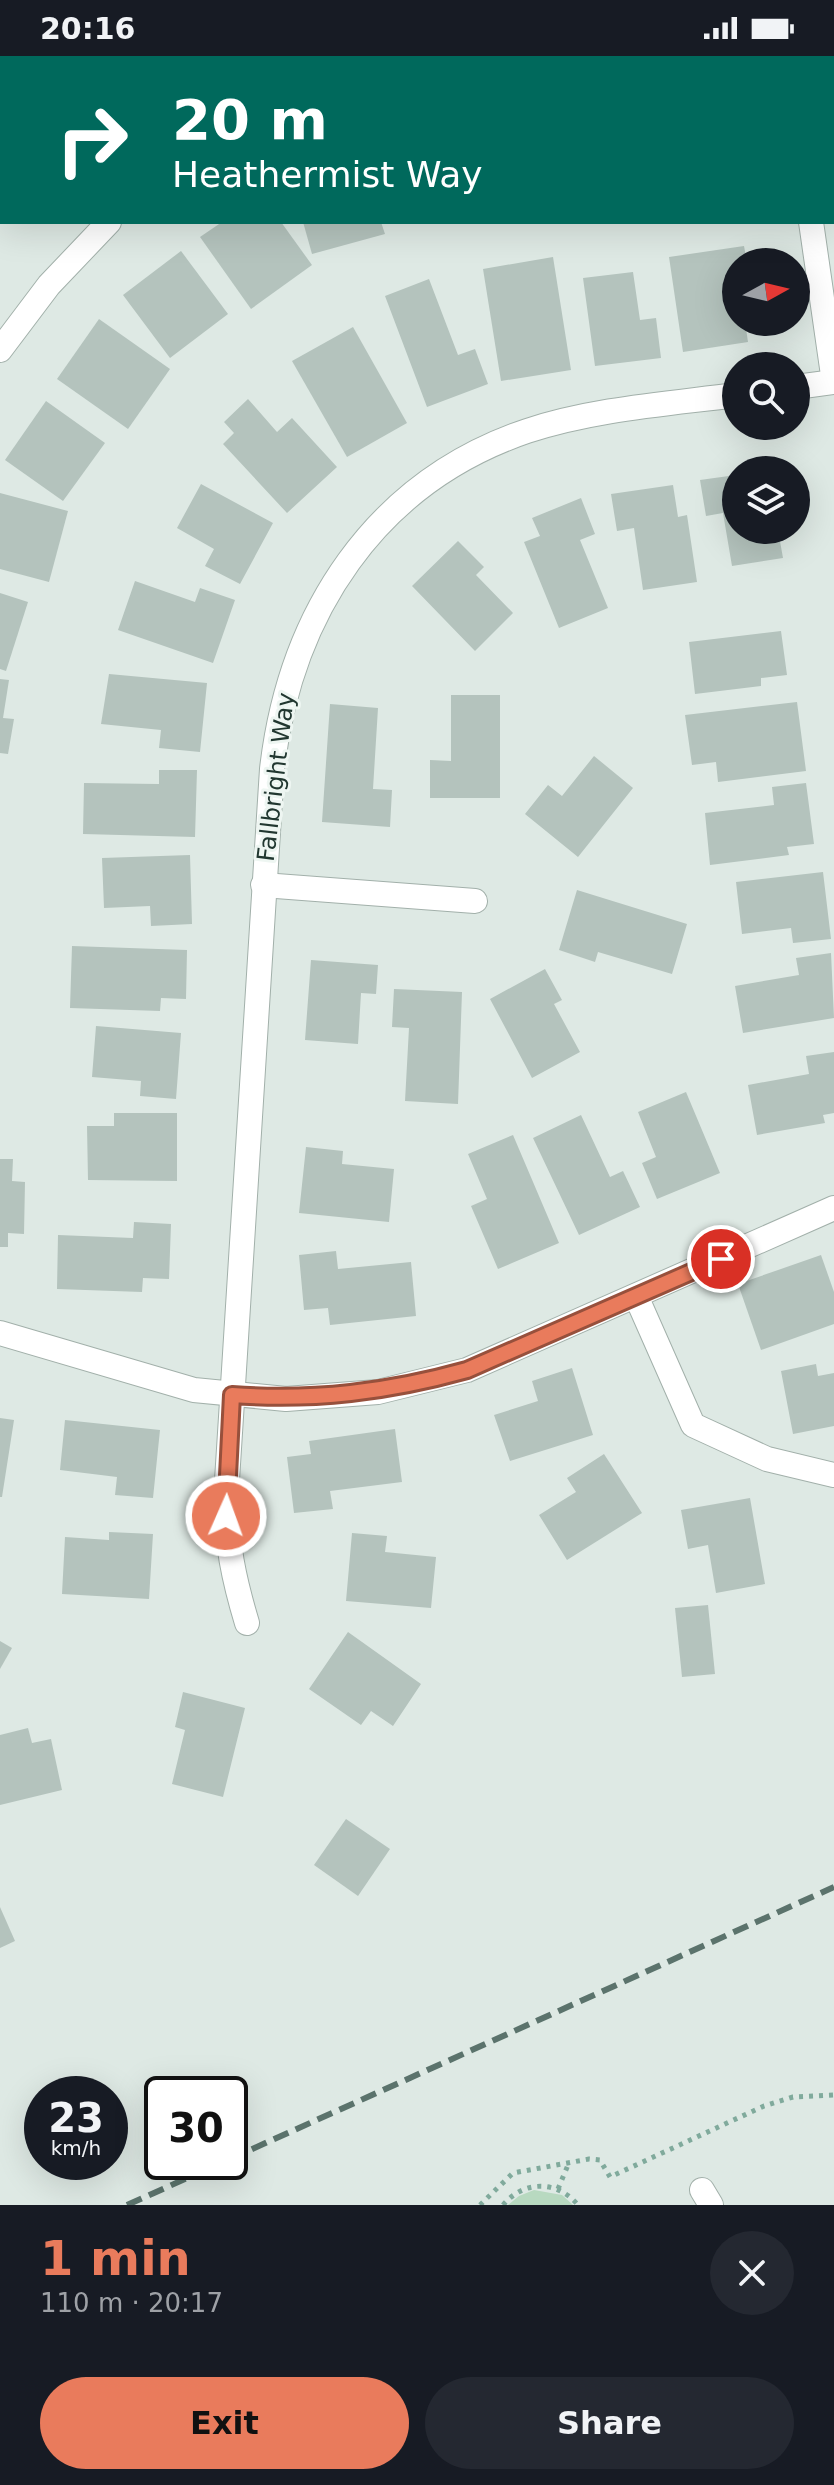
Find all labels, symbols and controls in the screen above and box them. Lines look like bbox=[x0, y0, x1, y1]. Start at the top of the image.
text: 20:16 bbox=[40, 11, 136, 46]
text: 20 m bbox=[172, 87, 328, 152]
icon: right bbox=[40, 88, 144, 192]
text: Heathermist Way bbox=[172, 154, 483, 195]
north arrow bbox=[722, 248, 810, 336]
map controls bbox=[722, 248, 810, 544]
button: search bbox=[722, 352, 810, 440]
button: layers bbox=[722, 456, 810, 544]
street label: Fallbright Way bbox=[252, 691, 300, 863]
pin bbox=[687, 1225, 755, 1293]
icon: arrive bbox=[699, 1237, 743, 1281]
position arrow bbox=[184, 1474, 268, 1558]
speed limit sign: 30 bbox=[144, 2076, 248, 2180]
text: 23 bbox=[48, 2095, 104, 2141]
text: km/h bbox=[51, 2136, 101, 2160]
text: 1 min bbox=[40, 2230, 191, 2286]
button: close bbox=[710, 2231, 794, 2315]
text: 110 m · 20:17 bbox=[40, 2288, 223, 2318]
button: Exit bbox=[40, 2377, 409, 2469]
button: Share bbox=[425, 2377, 794, 2469]

